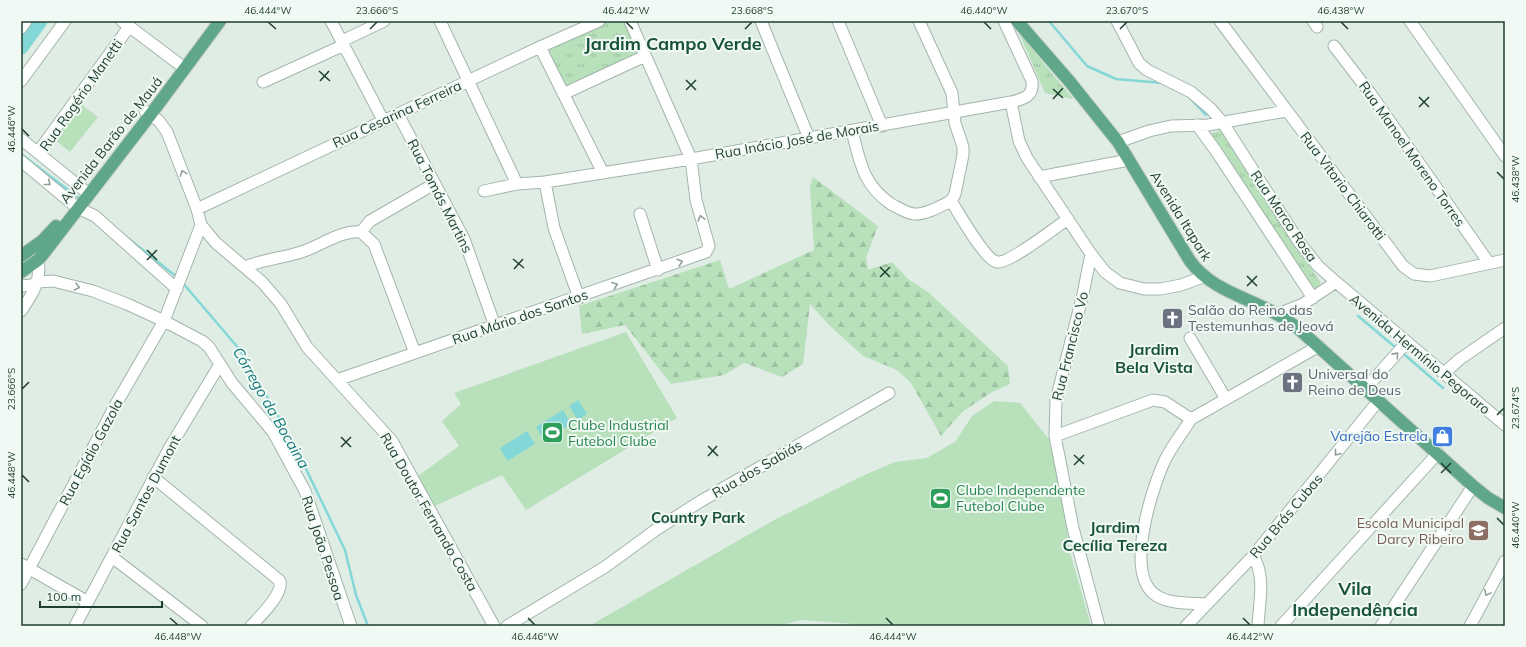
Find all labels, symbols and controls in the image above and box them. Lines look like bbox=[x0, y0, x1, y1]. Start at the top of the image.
text: 46.444°W bbox=[244, 4, 292, 17]
text: 23.666°S bbox=[356, 4, 398, 17]
text: 46.442°W bbox=[602, 4, 650, 17]
text: 23.668°S bbox=[731, 4, 773, 17]
text: 46.440°W bbox=[960, 4, 1008, 17]
text: 23.670°S bbox=[1106, 4, 1148, 17]
text: 46.438°W bbox=[1317, 4, 1365, 17]
district label: Jardim Campo Verde bbox=[584, 32, 762, 55]
street label: Rua Rogério Manetti bbox=[36, 36, 126, 154]
street label: Avenida Barão de Mauá bbox=[56, 73, 166, 207]
street label: Rua Cesarina Ferreira bbox=[330, 76, 464, 152]
street label: Rua Manoel Moreno Torres bbox=[1355, 78, 1469, 230]
text: 46.446°W bbox=[5, 105, 18, 153]
street label: Rua Inácio José de Morais bbox=[714, 117, 880, 163]
street label: Rua Vitorio Chiarotti bbox=[1296, 128, 1390, 244]
street label: Rua Tomás Martins bbox=[403, 136, 477, 256]
text: 46.438°W bbox=[1509, 155, 1522, 203]
street label: Rua Marco Rosa bbox=[1247, 167, 1321, 265]
street label: Avenida Itapark bbox=[1146, 168, 1216, 265]
one-way arrow bbox=[179, 169, 187, 176]
one-way arrow bbox=[43, 178, 50, 185]
one-way arrow bbox=[697, 215, 706, 222]
one-way arrow bbox=[677, 258, 684, 267]
one-way arrow bbox=[612, 281, 619, 289]
one-way arrow bbox=[73, 282, 80, 291]
street label: Rua Mário dos Santos bbox=[450, 285, 590, 349]
street label: Rua Francisco Vo bbox=[1048, 290, 1092, 402]
street label: Avenida Hermínio Pegoraro bbox=[1346, 290, 1494, 418]
place label: Salão do Reino das Testemunhas de Jeová bbox=[1188, 301, 1334, 335]
church icon: Salão do Reino das Testemunhas de Jeová bbox=[1160, 305, 1186, 331]
district label: Jardim Bela Vista bbox=[1115, 339, 1193, 377]
water label: Córrego da Bocaina bbox=[229, 344, 314, 472]
one-way arrow bbox=[1391, 352, 1399, 360]
place label: Universal do Reino de Deus bbox=[1308, 365, 1401, 399]
text: 23.666°S bbox=[5, 368, 18, 410]
church icon: Universal do Reino de Deus bbox=[1279, 369, 1305, 395]
text: 23.674°S bbox=[1509, 387, 1522, 429]
street label: Rua Egídio Gazola bbox=[55, 395, 127, 509]
place label: Clube Industrial Futebol Clube bbox=[568, 416, 669, 450]
sports icon: Clube Industrial Futebol Clube bbox=[539, 420, 565, 446]
shop icon: Varejão Estrela bbox=[1430, 423, 1456, 449]
place label: Varejão Estrela bbox=[1330, 427, 1428, 445]
street label: Rua Doutor Fernando Costa bbox=[376, 429, 482, 595]
street label: Rua Santos Dumont bbox=[107, 432, 185, 556]
street label: Rua dos Sabiás bbox=[709, 436, 805, 502]
one-way arrow bbox=[1335, 448, 1342, 455]
text: 46.448°W bbox=[5, 451, 18, 499]
street label: Rua Brás Cubas bbox=[1245, 470, 1327, 562]
place label: Clube Independente Futebol Clube bbox=[956, 481, 1085, 515]
sports icon: Clube Independente Futebol Clube bbox=[927, 485, 953, 511]
street label: Rua João Pessoa bbox=[298, 493, 348, 603]
text: 46.440°W bbox=[1509, 501, 1522, 549]
district label: Country Park bbox=[651, 508, 746, 527]
place label: Escola Municipal Darcy Ribeiro bbox=[1357, 514, 1464, 548]
district label: Jardim Cecília Tereza bbox=[1063, 517, 1167, 555]
school or university icon: Escola Municipal Darcy Ribeiro bbox=[1466, 518, 1492, 544]
district label: Vila Independência bbox=[1292, 577, 1418, 621]
scale bar bbox=[40, 583, 162, 609]
text: 100 m bbox=[46, 589, 81, 604]
one-way arrow bbox=[1485, 589, 1492, 596]
text: 46.448°W bbox=[154, 630, 202, 643]
text: 46.446°W bbox=[511, 630, 559, 643]
text: 46.444°W bbox=[869, 630, 917, 643]
text: 46.442°W bbox=[1226, 630, 1274, 643]

